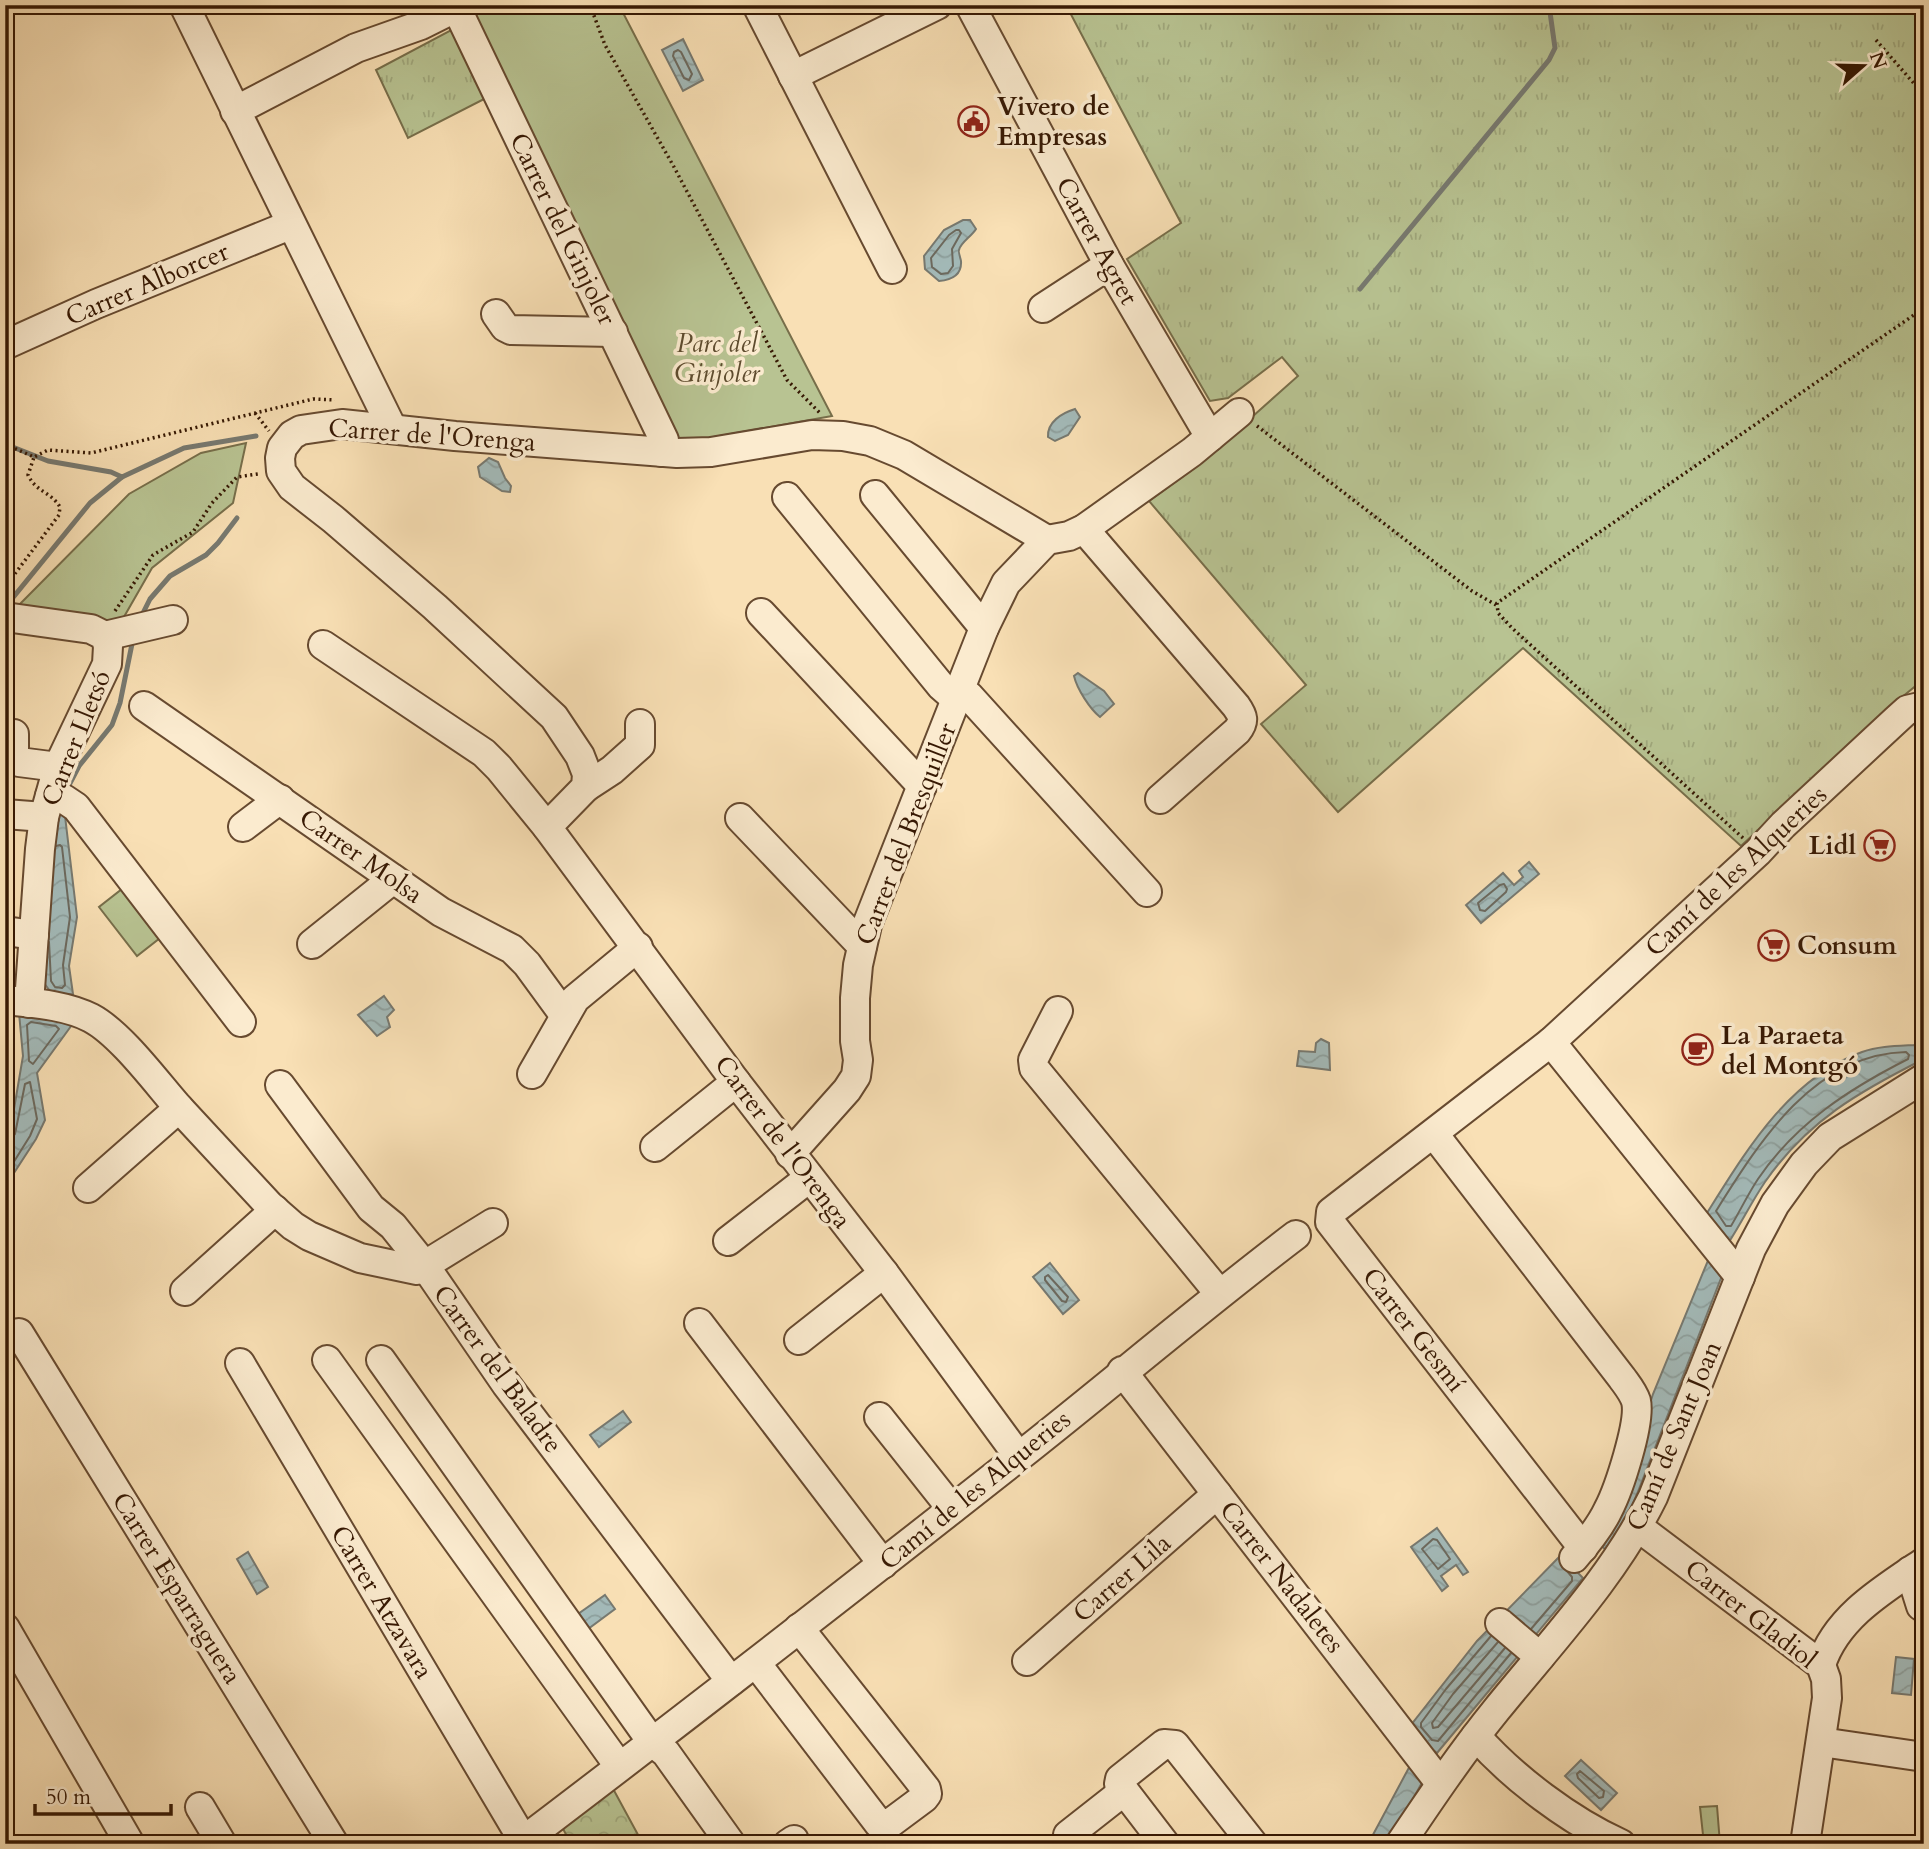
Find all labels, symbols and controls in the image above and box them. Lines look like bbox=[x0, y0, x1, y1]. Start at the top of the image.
north arrow bbox=[1828, 32, 1898, 102]
text: N bbox=[1863, 48, 1893, 73]
place label: Vivero de Empresas bbox=[997, 89, 1110, 154]
public building icon: Vivero de Empresas bbox=[957, 104, 991, 138]
street label: Carrer del Ginjoler bbox=[501, 127, 625, 331]
street label: Carrer Agret bbox=[1048, 171, 1146, 311]
street label: Carrer Alborcer bbox=[60, 234, 234, 334]
park label: Parc del Ginjoler bbox=[674, 326, 761, 391]
street label: Carrer de l'Orenga bbox=[327, 410, 537, 460]
street label: Carrer Lletsó bbox=[33, 665, 119, 811]
street label: Carrer del Bresquiller bbox=[848, 717, 965, 950]
street label: Camí de les Alqueries bbox=[1638, 778, 1834, 964]
street label: Carrer Molsa bbox=[292, 801, 430, 911]
place label: Lidl bbox=[1809, 828, 1856, 863]
supermarket icon: Lidl bbox=[1862, 828, 1896, 862]
supermarket icon: Consum bbox=[1757, 928, 1791, 962]
place label: Consum bbox=[1797, 928, 1897, 963]
place label: La Paraeta del Montgó bbox=[1721, 1018, 1858, 1083]
cafe icon: La Paraeta del Montgó bbox=[1681, 1033, 1715, 1067]
street label: Carrer de l'Orenga bbox=[706, 1048, 860, 1236]
street label: Carrer Gesmí bbox=[1354, 1261, 1474, 1399]
street label: Carrer del Baladre bbox=[425, 1278, 571, 1460]
street label: Camí de Sant Joan bbox=[1618, 1335, 1730, 1536]
street label: Camí de les Alqueries bbox=[872, 1402, 1078, 1578]
street label: Carrer Esparraguera bbox=[104, 1486, 250, 1690]
street label: Carrer Nadaletes bbox=[1212, 1494, 1352, 1660]
street label: Carrer Atzavara bbox=[322, 1519, 442, 1685]
street label: Carrer Lila bbox=[1066, 1526, 1178, 1630]
street label: Carrer Gladiol bbox=[1678, 1551, 1825, 1677]
scale bar bbox=[35, 1772, 172, 1816]
text: 50 m bbox=[46, 1783, 91, 1812]

